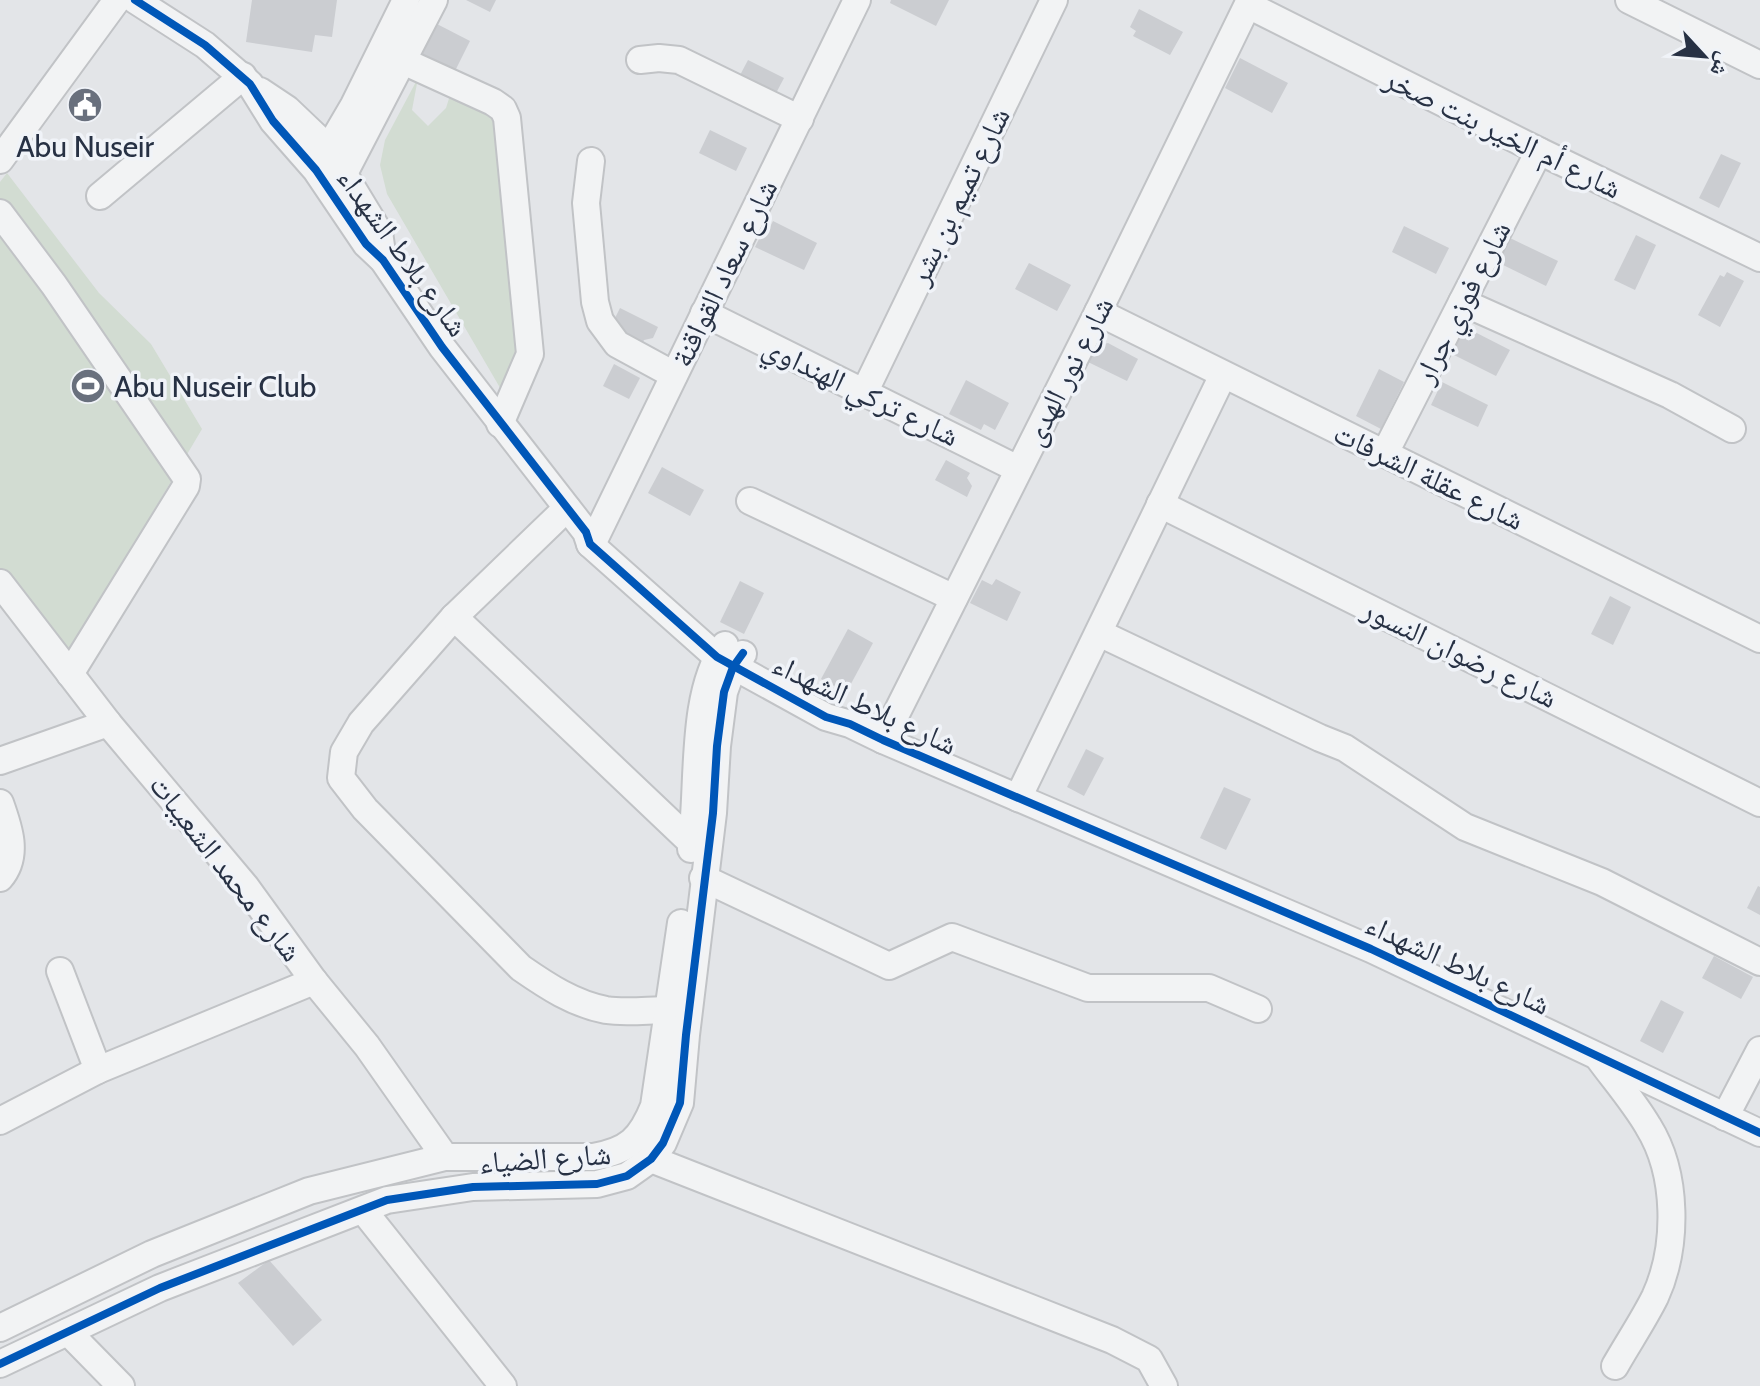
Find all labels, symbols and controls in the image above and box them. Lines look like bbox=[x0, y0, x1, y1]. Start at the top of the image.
north arrow bbox=[1664, 16, 1744, 96]
text: ش bbox=[1704, 48, 1739, 81]
street label: شارع أم الخير بنت صخر bbox=[1377, 59, 1628, 207]
public building icon: Abu Nuseir bbox=[66, 86, 104, 124]
street label: شارع تميم بن بشر bbox=[900, 101, 1020, 292]
place label: Abu Nuseir bbox=[16, 128, 154, 165]
street label: شارع بلاط الشهداء bbox=[329, 160, 477, 344]
street label: شارع سعاد القواقنة bbox=[663, 173, 786, 373]
street label: شارع فوزي جرار bbox=[1405, 215, 1524, 393]
street label: شارع نور الهدى bbox=[1015, 290, 1122, 452]
street label: شارع تركي الهنداوي bbox=[754, 328, 965, 460]
sports icon: Abu Nuseir Club bbox=[69, 367, 107, 405]
place label: Abu Nuseir Club bbox=[114, 368, 316, 405]
street label: شارع عقلة الشرفات bbox=[1327, 414, 1530, 539]
street label: شارع رضوان النسور bbox=[1355, 589, 1563, 717]
street label: شارع بلاط الشهداء bbox=[766, 645, 963, 764]
street label: شارع محمد الشعيبات bbox=[141, 767, 310, 969]
street label: شارع بلاط الشهداء bbox=[1359, 905, 1556, 1024]
street label: شارع الضياء bbox=[478, 1135, 612, 1182]

